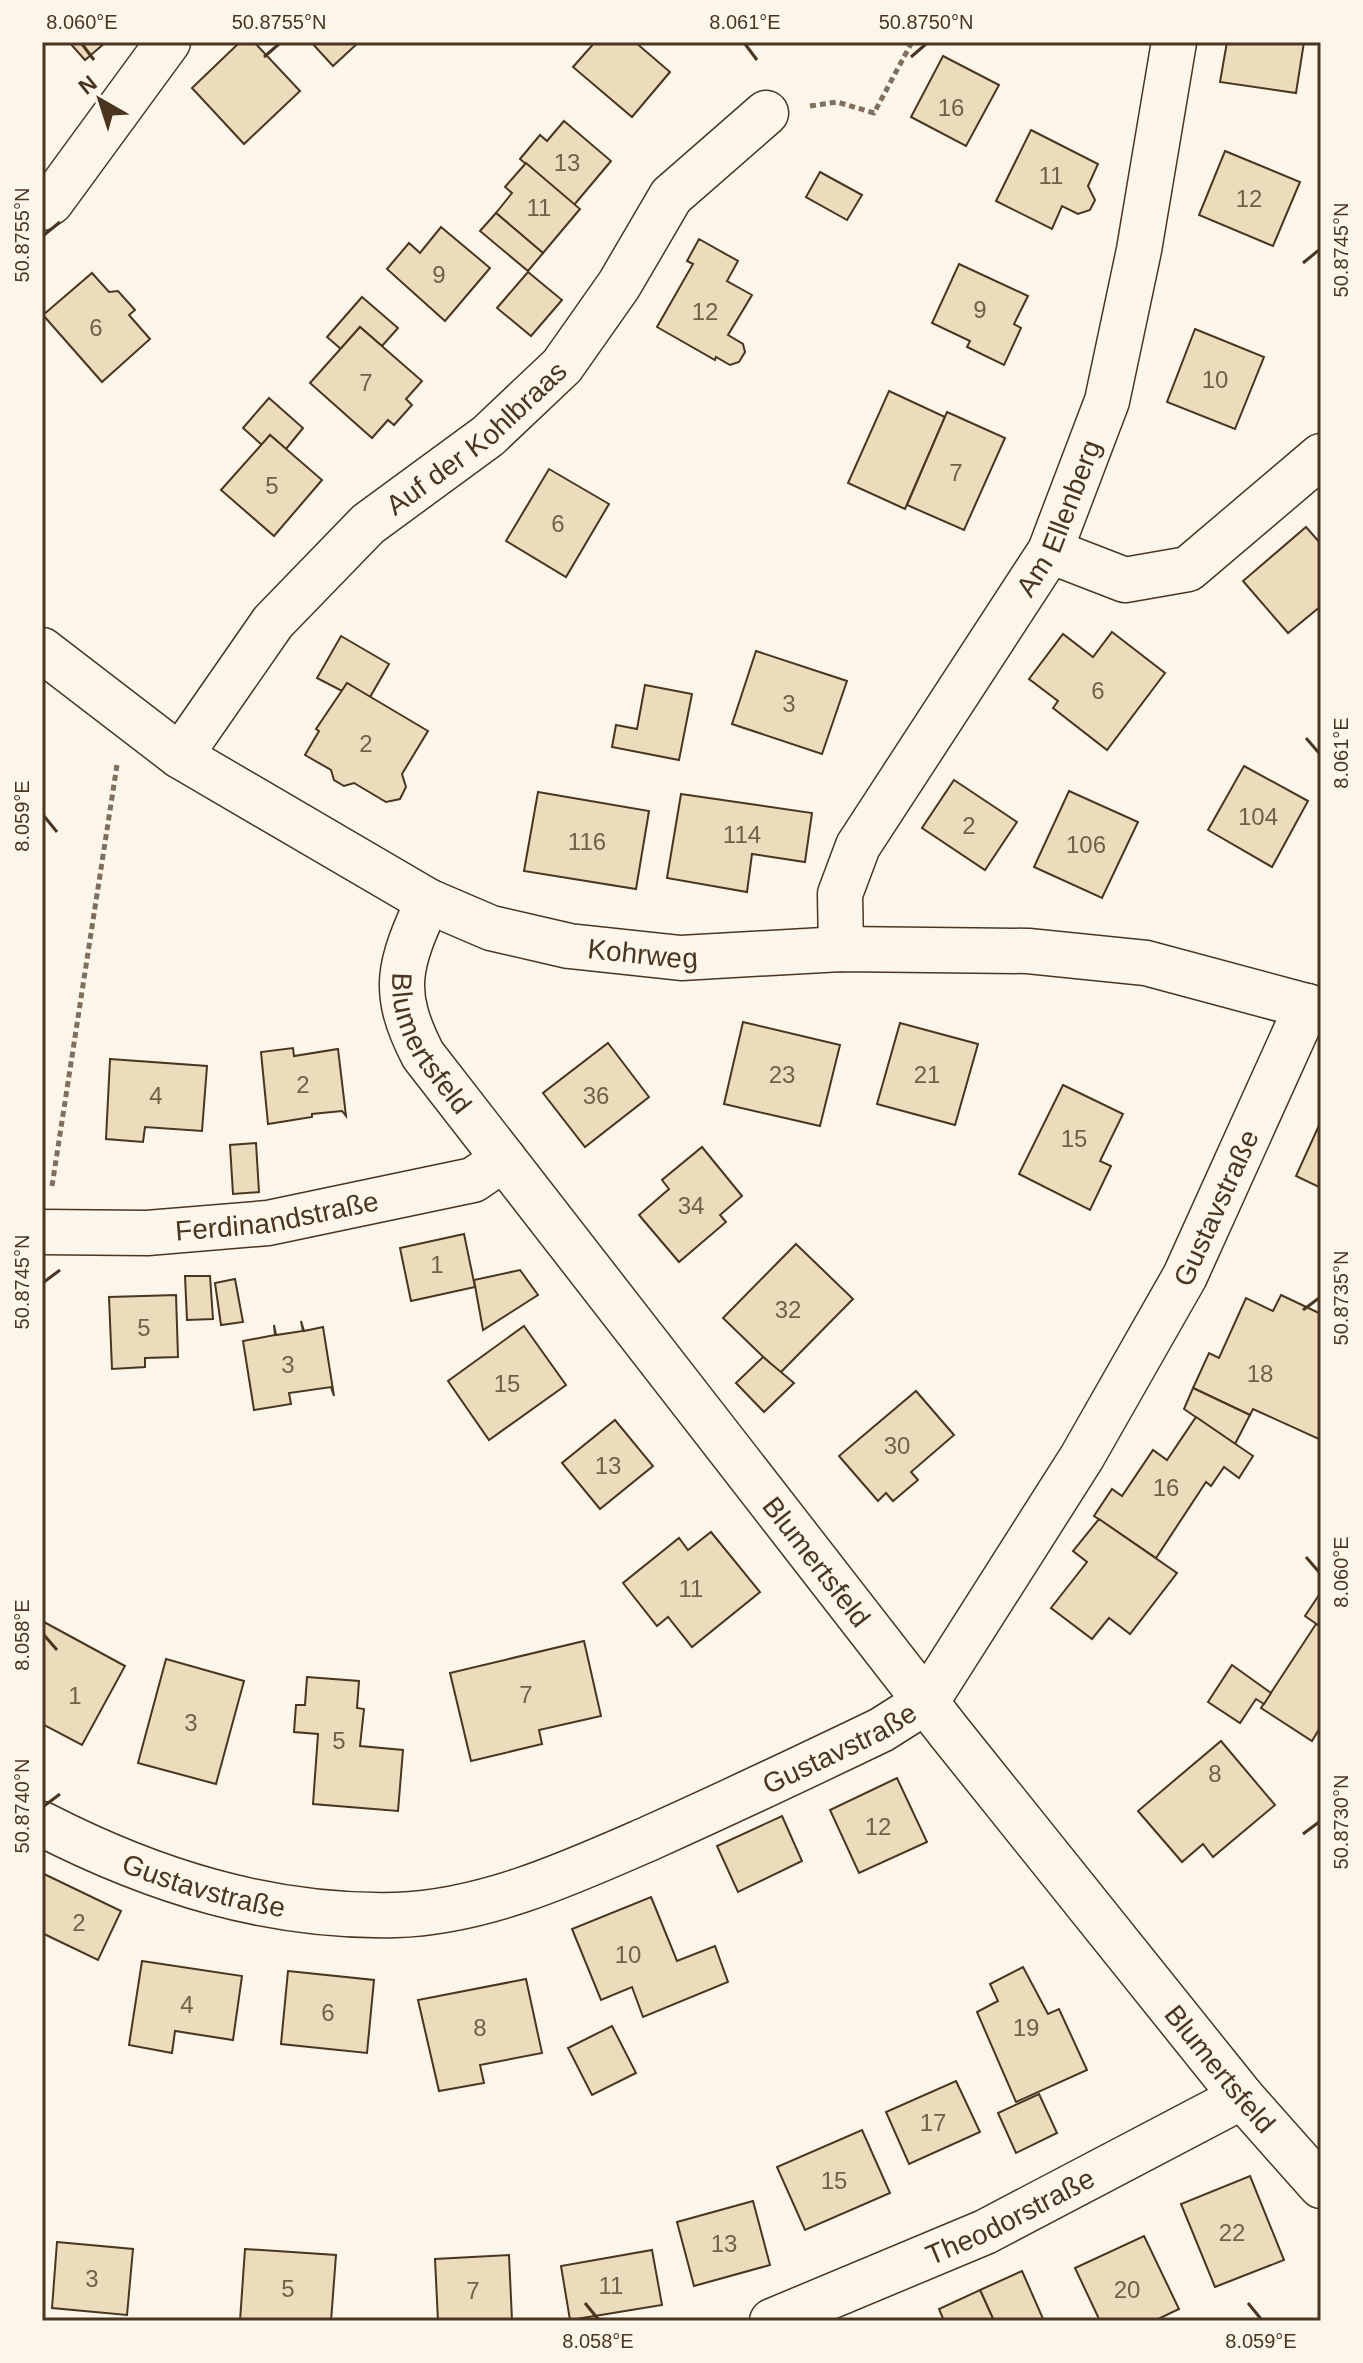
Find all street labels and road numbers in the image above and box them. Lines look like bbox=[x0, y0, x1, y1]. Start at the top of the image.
street label: Auf der Kohlbraas bbox=[380, 355, 573, 521]
street label: Am Ellenberg bbox=[1010, 435, 1106, 602]
street label: Kohrweg bbox=[586, 933, 699, 974]
street label: Blumertsfeld bbox=[386, 972, 478, 1119]
street label: Gustavstraße bbox=[1167, 1125, 1265, 1291]
street label: Ferdinandstraße bbox=[174, 1185, 381, 1246]
street label: Blumertsfeld bbox=[757, 1491, 877, 1633]
street label: Gustavstraße bbox=[757, 1696, 922, 1800]
street label: Gustavstraße bbox=[118, 1847, 288, 1923]
street label: Blumertsfeld bbox=[1159, 1999, 1282, 2139]
street label: Theodorstraße bbox=[921, 2162, 1099, 2270]

